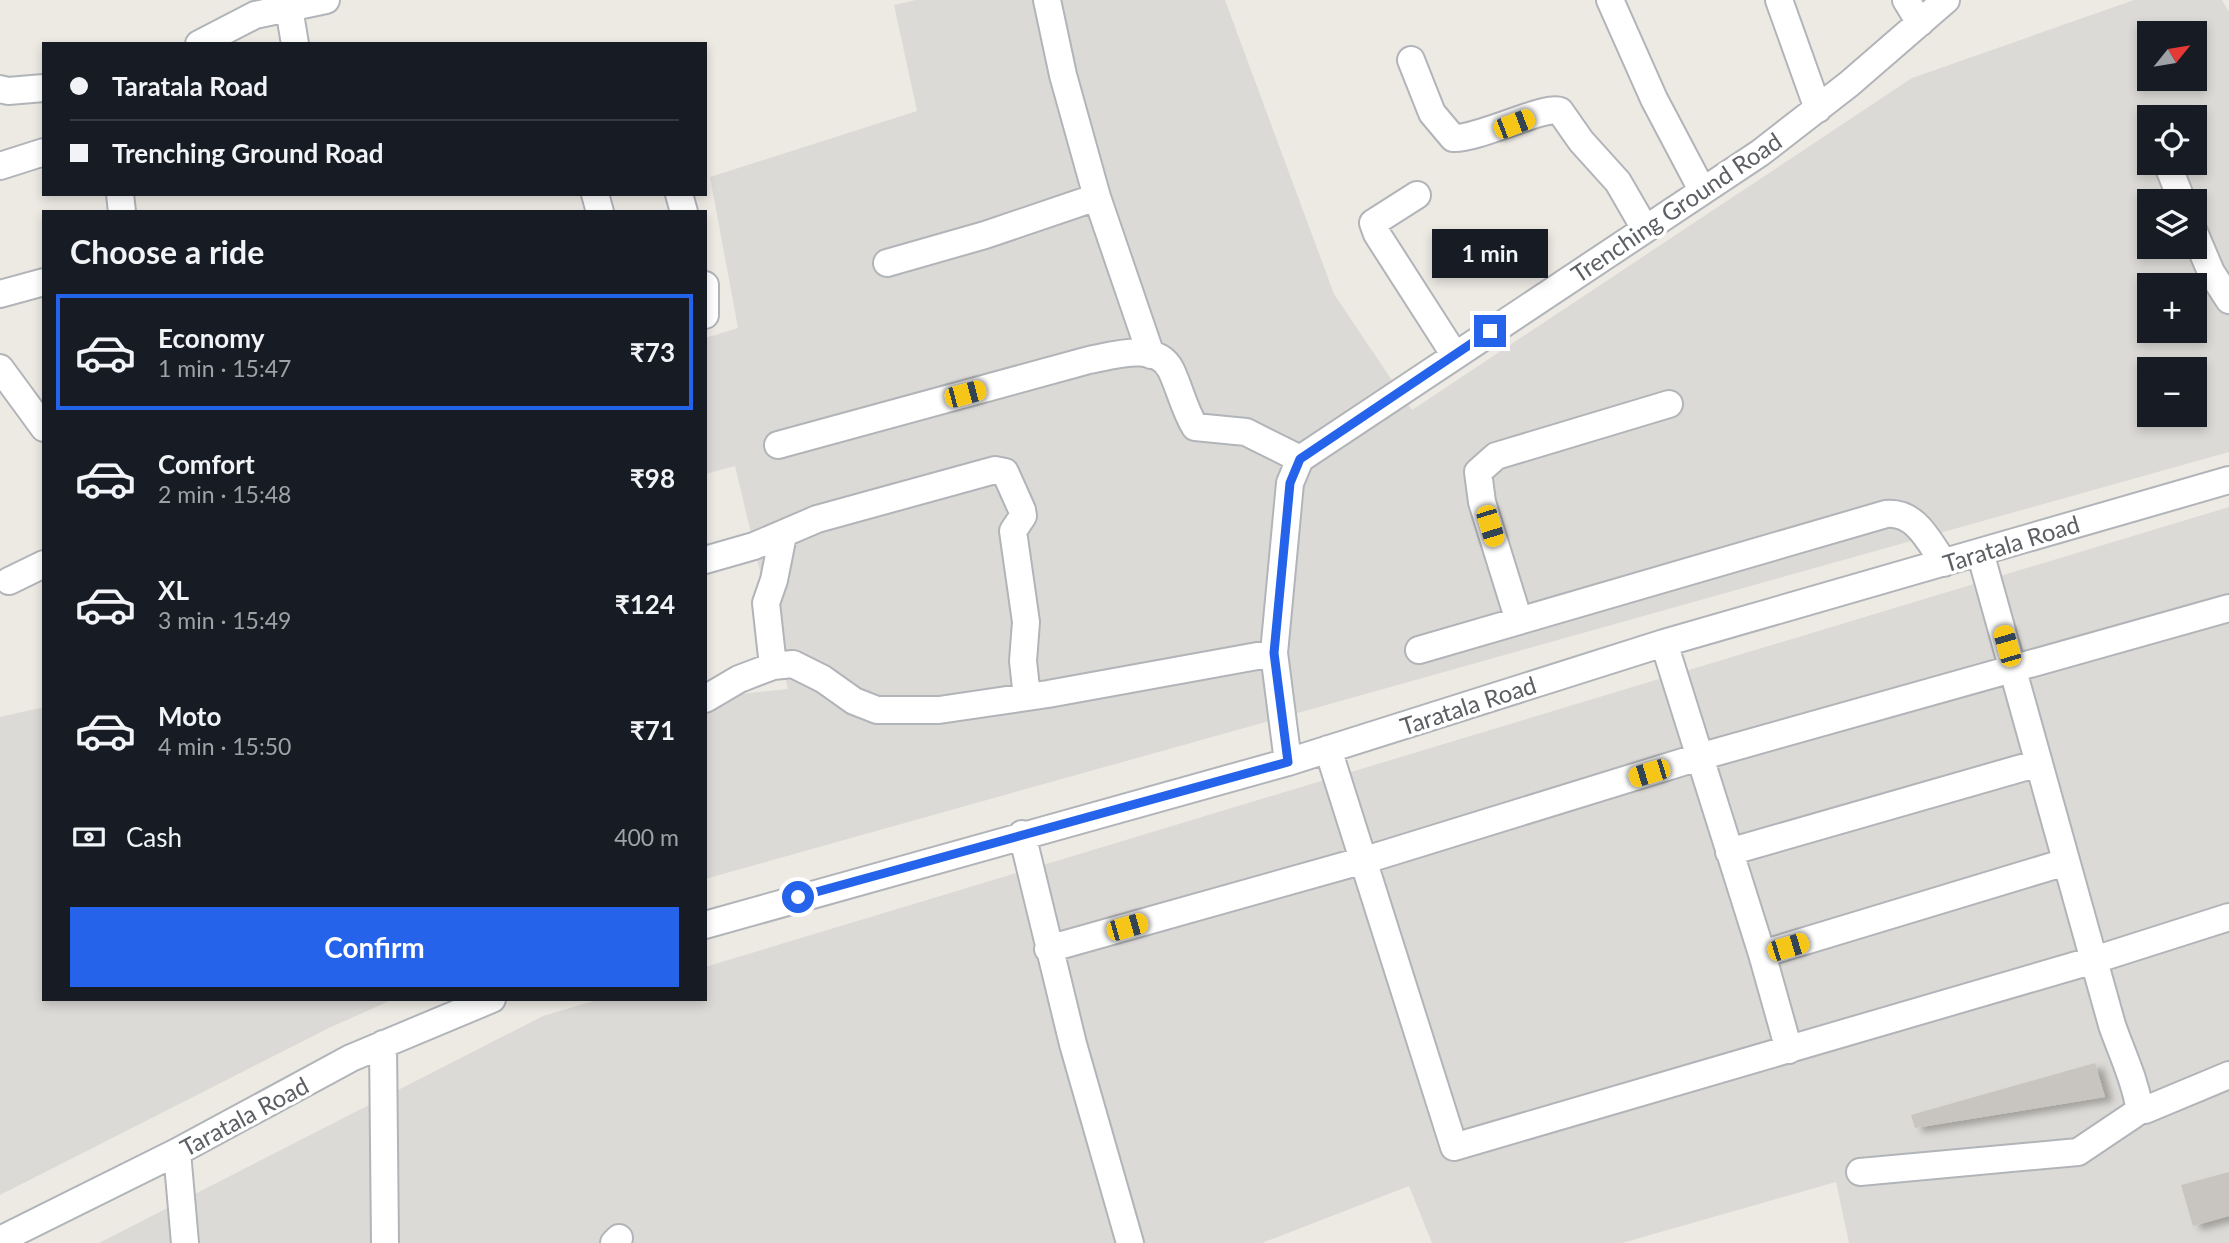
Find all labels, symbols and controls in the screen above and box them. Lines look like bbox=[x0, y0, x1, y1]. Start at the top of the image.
north arrow bbox=[2137, 21, 2207, 91]
map controls bbox=[2137, 21, 2207, 427]
text: Taratala Road bbox=[112, 70, 268, 102]
button: locate bbox=[2137, 105, 2207, 175]
car bbox=[1491, 107, 1538, 141]
street label: Trenching Ground Road bbox=[1565, 126, 1787, 288]
text: Trenching Ground Road bbox=[112, 137, 383, 169]
button: layers bbox=[2137, 189, 2207, 259]
callout: 1 min bbox=[1432, 230, 1548, 278]
text: Choose a ride bbox=[70, 232, 264, 271]
text: 1 min bbox=[1461, 239, 1519, 267]
button: + bbox=[2137, 273, 2207, 343]
route end bbox=[1474, 315, 1506, 347]
icon: car bbox=[74, 321, 137, 384]
text: Economy bbox=[158, 322, 264, 354]
text: ₹73 bbox=[630, 336, 675, 368]
text: 1 min · 15:47 bbox=[158, 354, 291, 382]
button: − bbox=[2137, 357, 2207, 427]
car bbox=[942, 378, 989, 410]
icon: car bbox=[74, 447, 137, 510]
text: Comfort bbox=[158, 448, 255, 480]
text: ₹98 bbox=[630, 462, 675, 494]
text: 2 min · 15:48 bbox=[158, 480, 291, 508]
car bbox=[1474, 503, 1507, 549]
street label: Taratala Road bbox=[1939, 508, 2083, 578]
icon: car bbox=[74, 573, 137, 636]
text: XL bbox=[158, 574, 189, 606]
text: ₹124 bbox=[615, 588, 675, 620]
text: 3 min · 15:49 bbox=[158, 606, 291, 634]
car bbox=[1992, 623, 2023, 669]
street label: Taratala Road bbox=[1396, 669, 1540, 741]
icon: car bbox=[74, 699, 137, 762]
text: Moto bbox=[158, 700, 221, 732]
text: ₹71 bbox=[630, 714, 675, 746]
text: 4 min · 15:50 bbox=[158, 732, 291, 760]
car bbox=[1626, 757, 1673, 789]
icon: cash bbox=[70, 818, 108, 856]
text: Cash bbox=[126, 821, 182, 853]
text: 400 m bbox=[614, 823, 679, 851]
route start bbox=[782, 881, 814, 913]
button: Confirm bbox=[70, 907, 679, 987]
car bbox=[1104, 911, 1151, 943]
car bbox=[1765, 931, 1812, 963]
street label: Taratala Road bbox=[175, 1070, 313, 1162]

